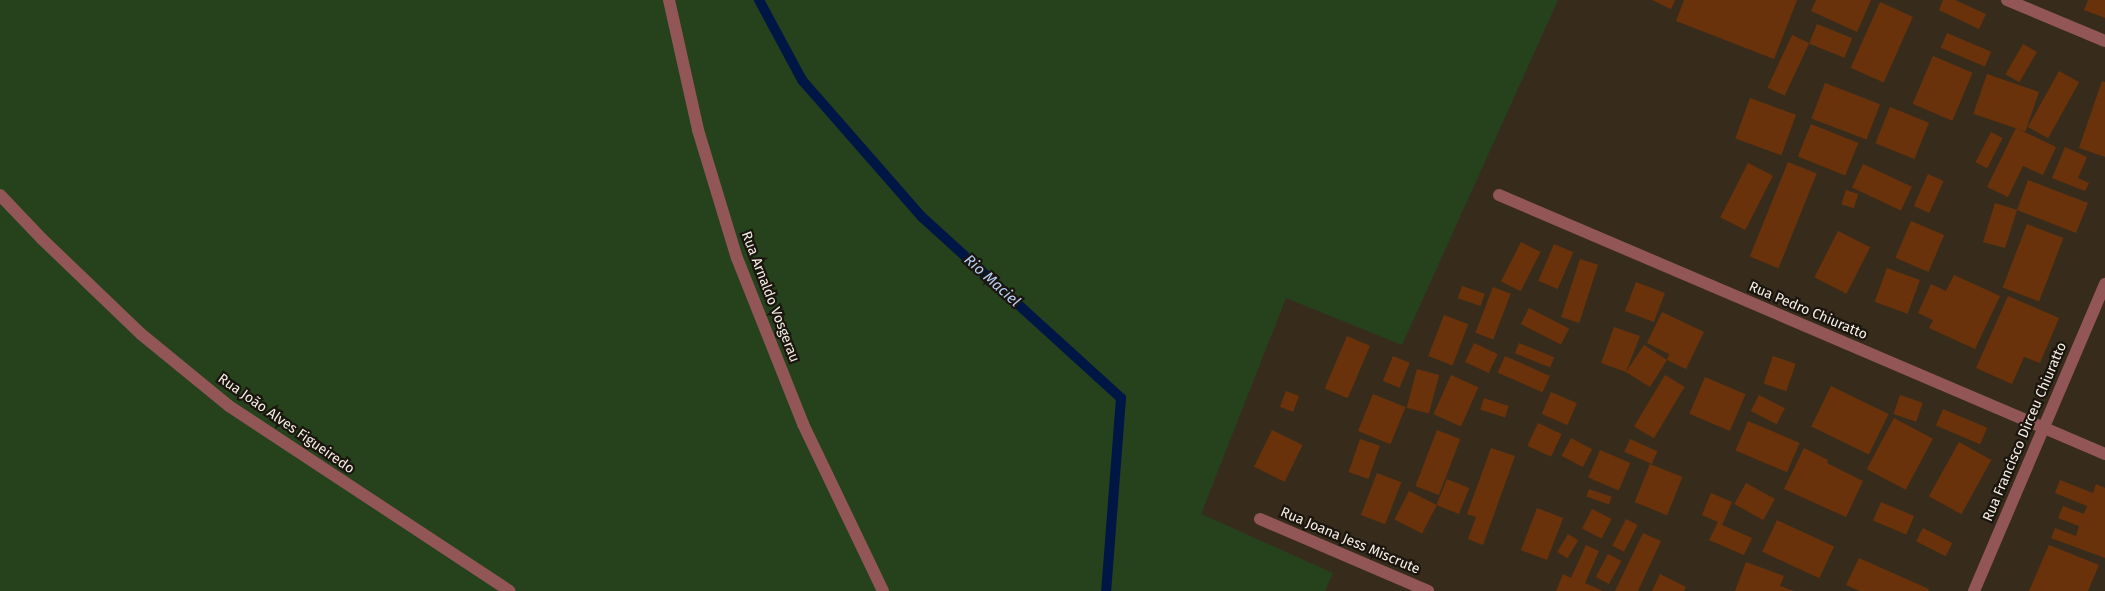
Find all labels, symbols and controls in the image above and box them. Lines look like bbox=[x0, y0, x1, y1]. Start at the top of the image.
street label: Rua Arnaldo Vosgerau bbox=[737, 229, 803, 365]
water label: Rio Maciel bbox=[960, 251, 1024, 311]
street label: Rua Pedro Chiuratto bbox=[1746, 278, 1870, 344]
street label: Rua Francisco Dirceu Chiuratto bbox=[1980, 340, 2070, 524]
street label: Rua João Alves Figueiredo bbox=[215, 370, 357, 478]
street label: Rua Joana Jess Miscrute bbox=[1278, 504, 1422, 578]

